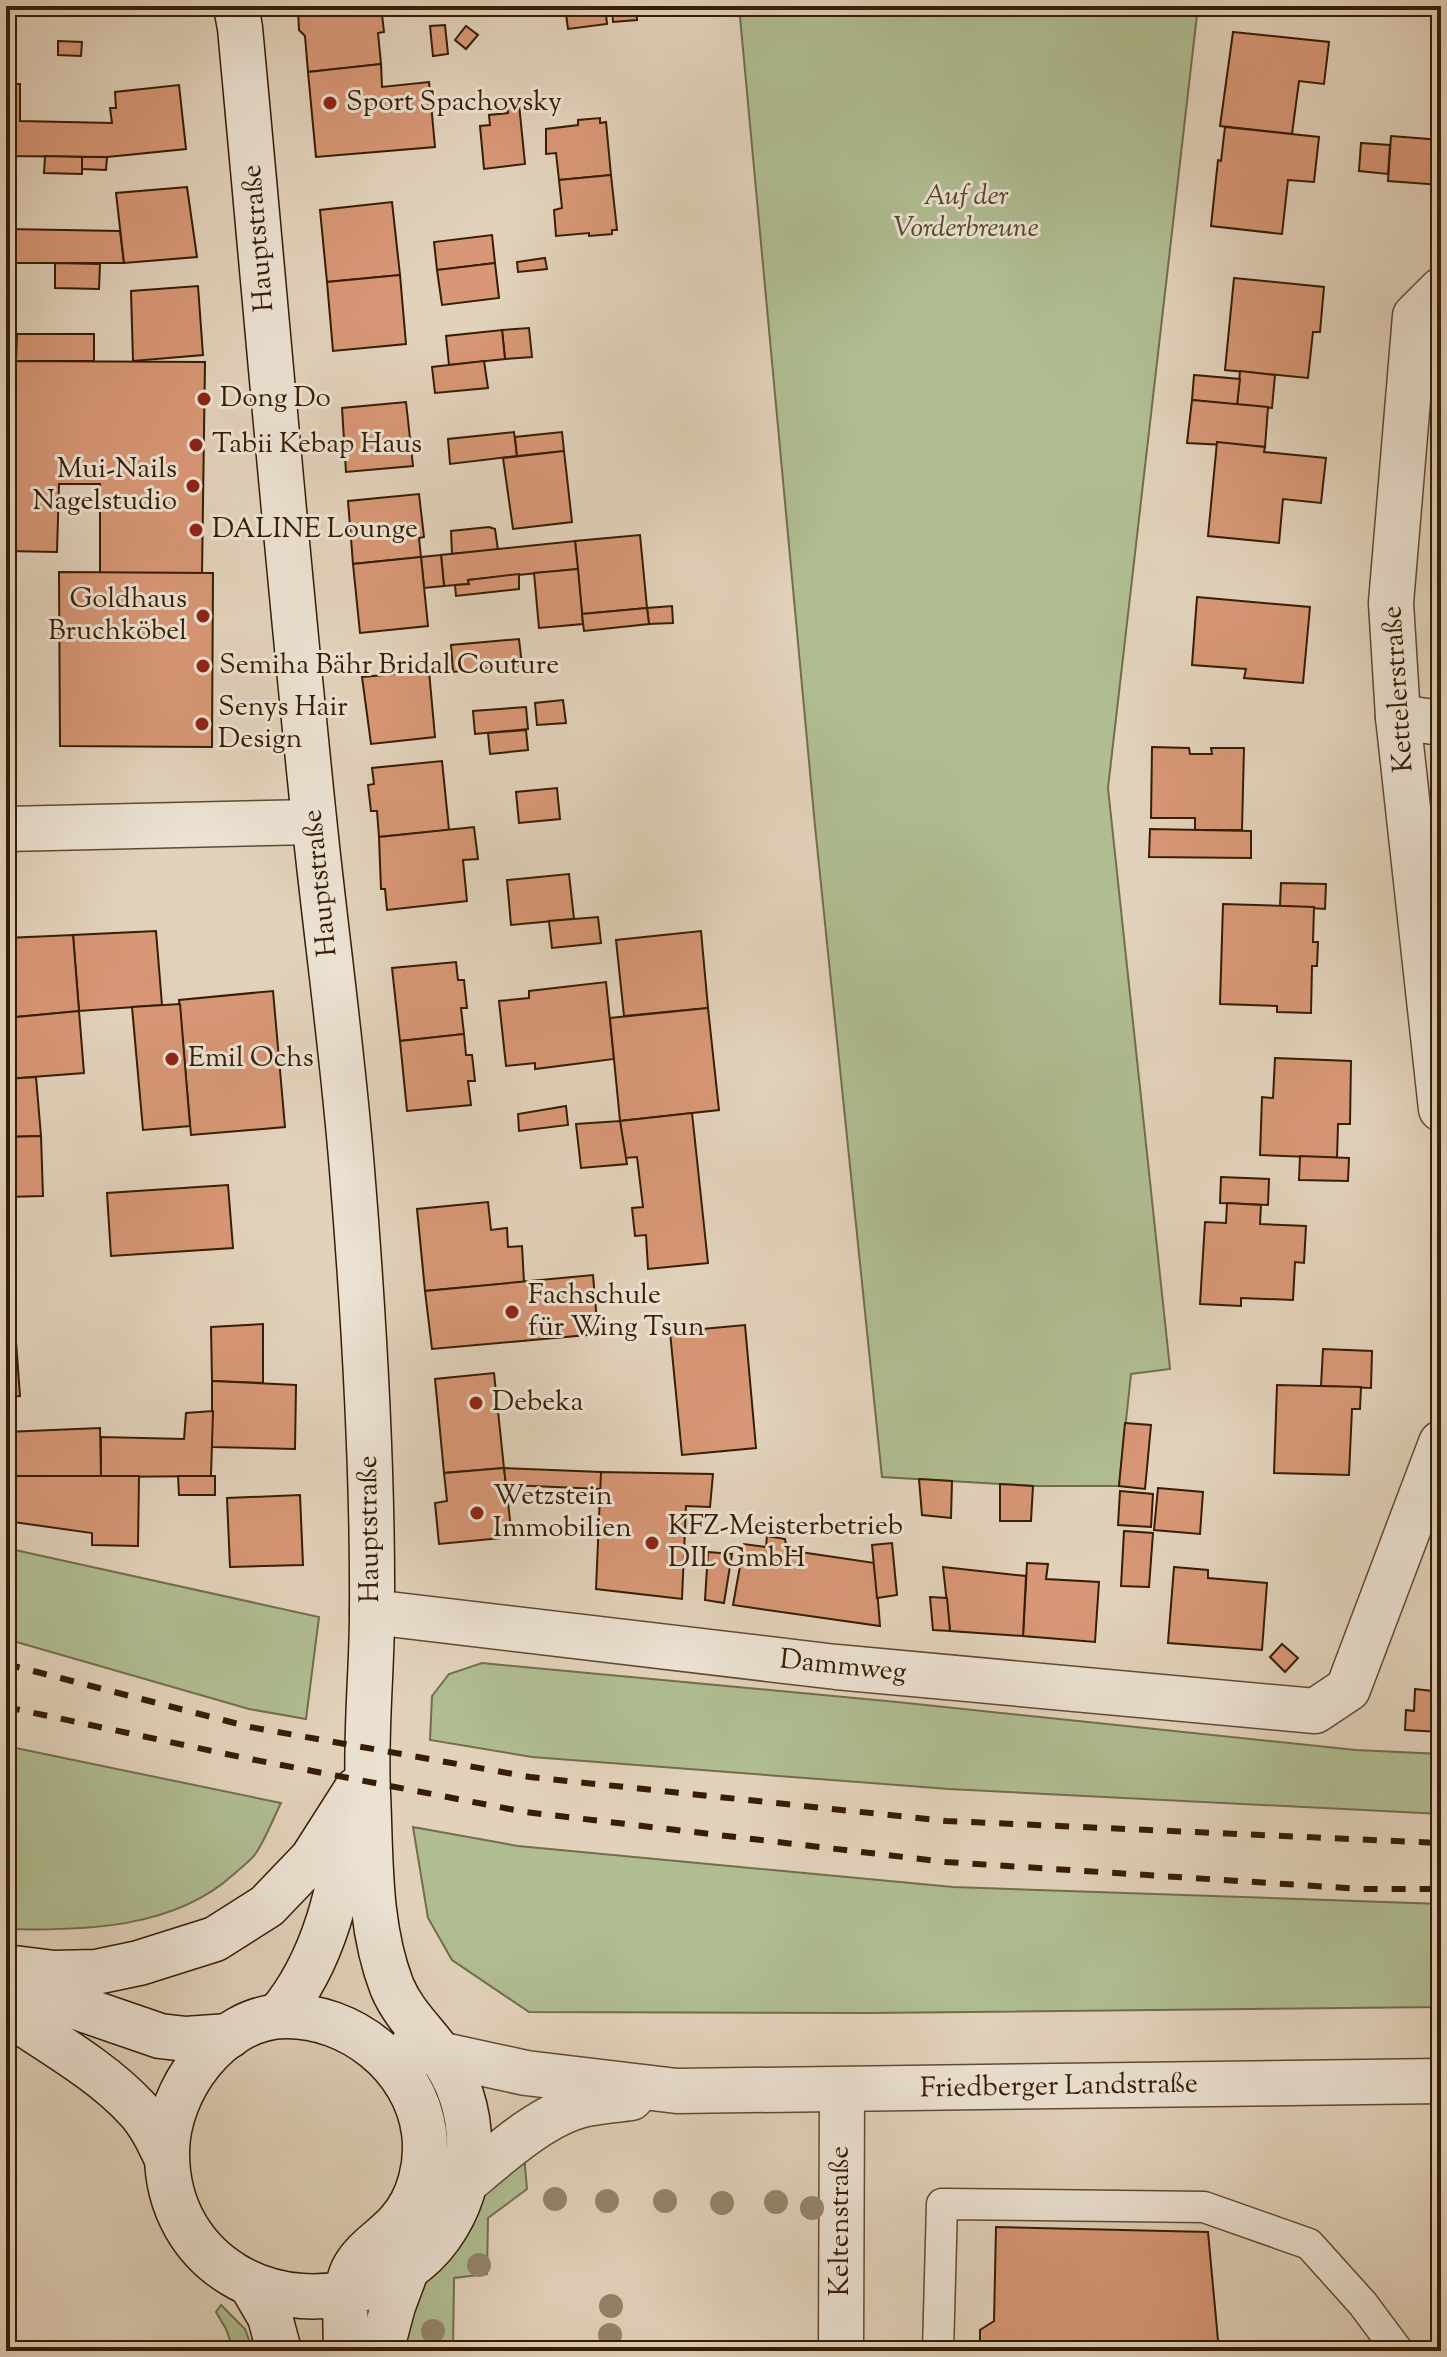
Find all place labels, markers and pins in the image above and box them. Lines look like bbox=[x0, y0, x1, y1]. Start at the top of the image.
place label: Sport Spachovsky bbox=[346, 83, 562, 123]
marker: Sport Spachovsky bbox=[321, 94, 339, 112]
place label: Dong Do bbox=[220, 379, 331, 419]
marker: Dong Do bbox=[195, 390, 213, 408]
place label: Tabii Kebap Haus bbox=[212, 425, 422, 465]
marker: Tabii Kebap Haus bbox=[187, 436, 205, 454]
place label: Mui-Nails Nagelstudio bbox=[32, 450, 177, 522]
marker: Mui-Nails Nagelstudio bbox=[184, 477, 202, 495]
place label: DALINE Lounge bbox=[212, 510, 418, 550]
marker: DALINE Lounge bbox=[187, 521, 205, 539]
place label: Goldhaus Bruchköbel bbox=[48, 580, 187, 652]
marker: Goldhaus Bruchköbel bbox=[194, 607, 212, 625]
place label: Semiha Bähr Bridal Couture bbox=[219, 646, 559, 686]
marker: Semiha Bähr Bridal Couture bbox=[194, 657, 212, 675]
place label: Senys Hair Design bbox=[218, 688, 348, 760]
marker: Senys Hair Design bbox=[193, 715, 211, 733]
place label: Emil Ochs bbox=[188, 1039, 314, 1079]
marker: Emil Ochs bbox=[163, 1050, 181, 1068]
place label: Fachschule für Wing Tsun bbox=[528, 1276, 704, 1348]
marker: Fachschule für Wing Tsun bbox=[503, 1303, 521, 1321]
place label: Debeka bbox=[492, 1383, 583, 1423]
marker: Debeka bbox=[467, 1394, 485, 1412]
place label: Wetzstein Immobilien bbox=[493, 1477, 632, 1549]
marker: Wetzstein Immobilien bbox=[468, 1504, 486, 1522]
place label: KFZ-Meisterbetrieb DIL GmbH bbox=[668, 1507, 903, 1579]
marker: KFZ-Meisterbetrieb DIL GmbH bbox=[643, 1534, 661, 1552]

